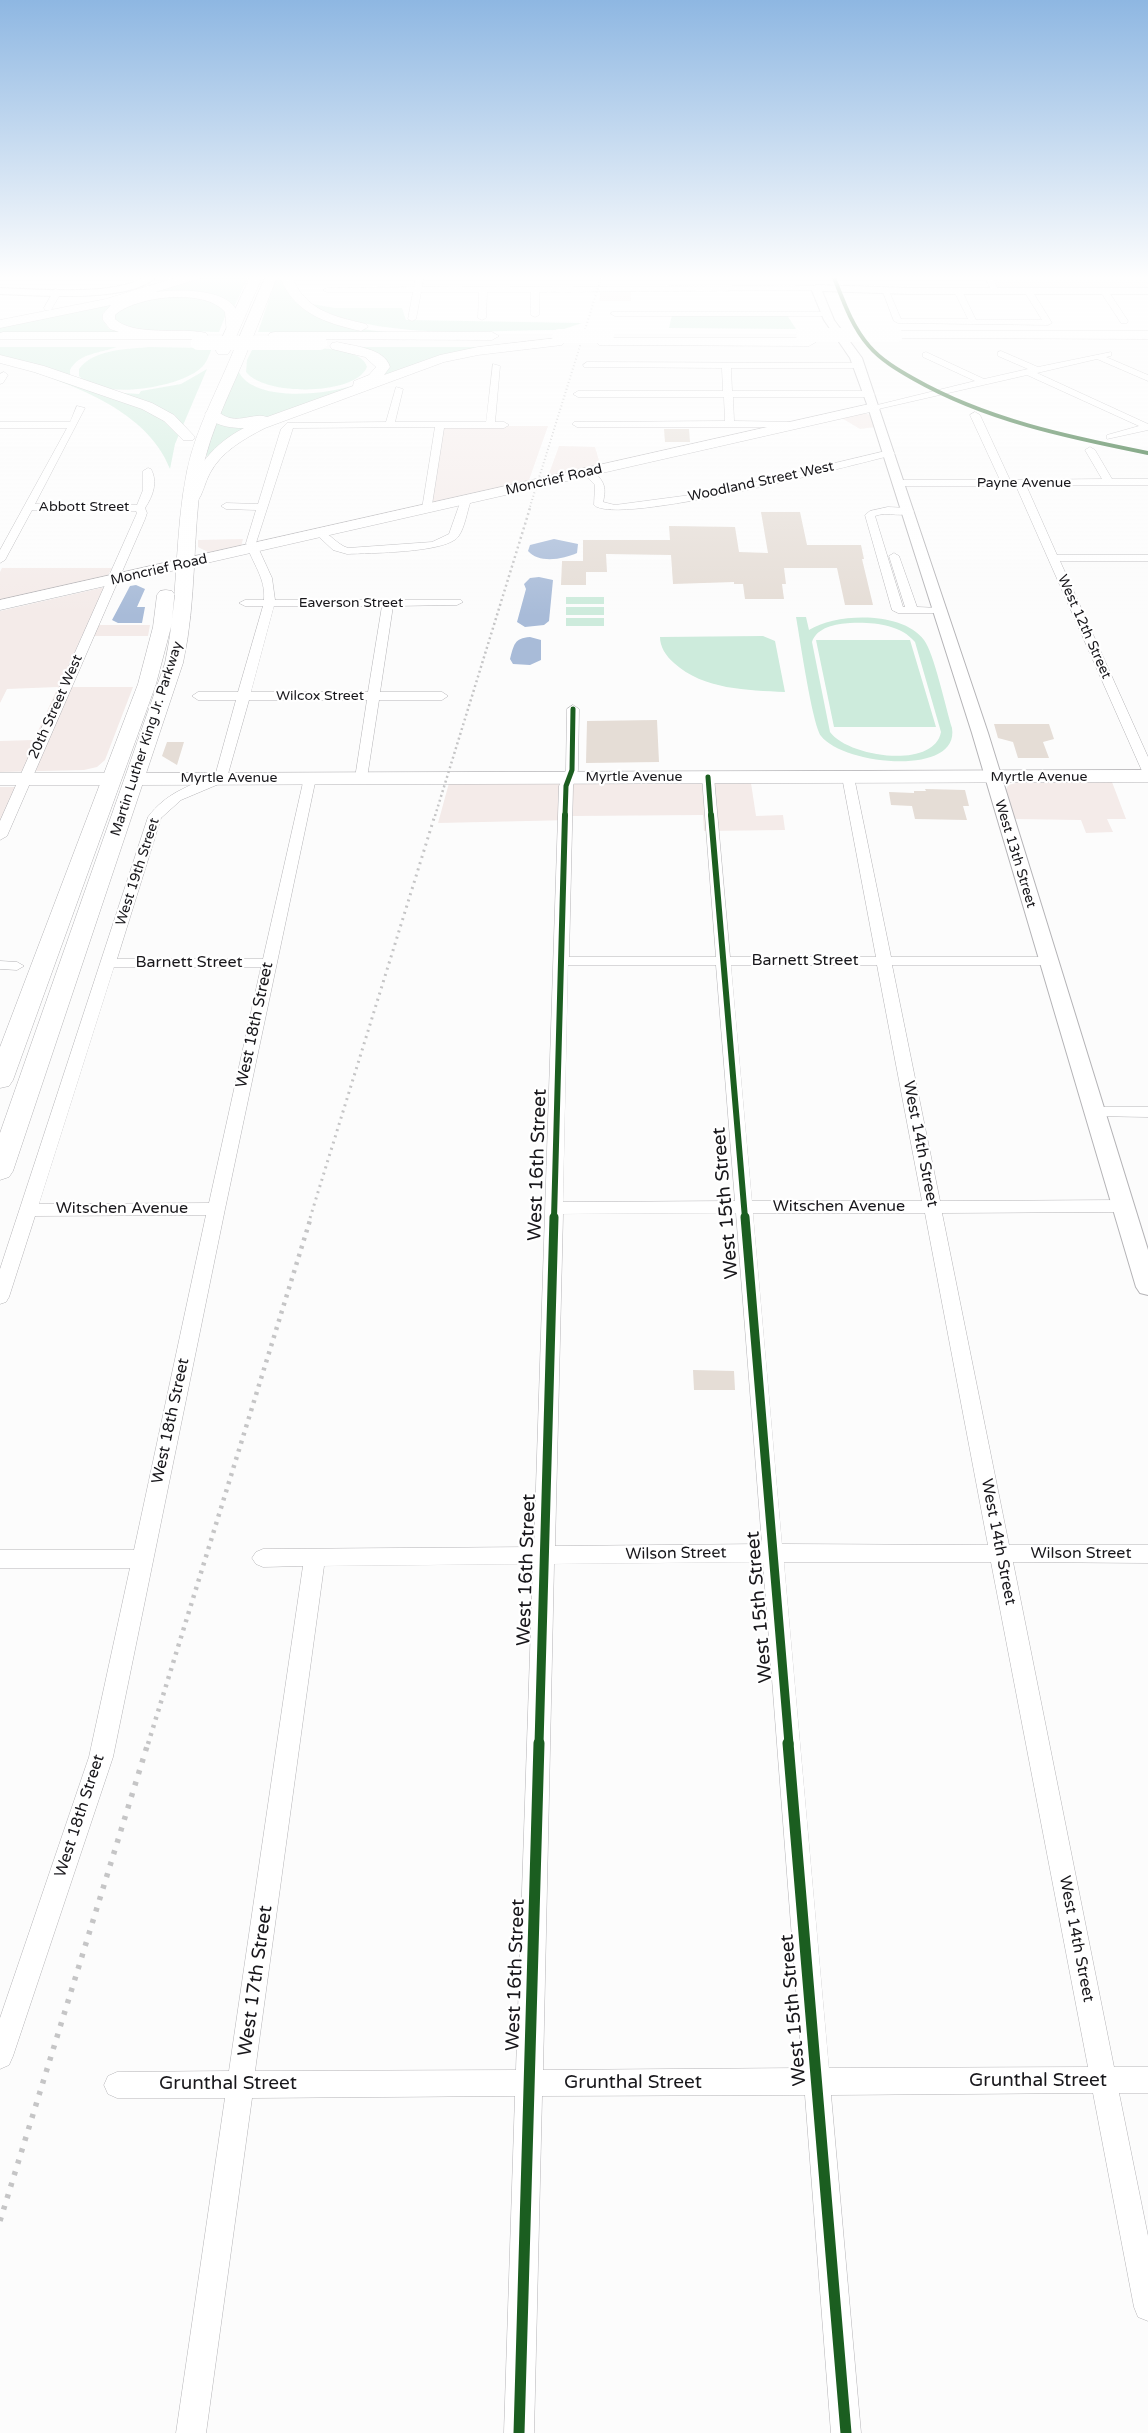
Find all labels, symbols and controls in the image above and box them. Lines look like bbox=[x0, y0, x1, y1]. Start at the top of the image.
street label: Woodland Street West bbox=[686, 458, 836, 506]
street label: Moncrief Road bbox=[504, 461, 604, 499]
street label: Payne Avenue bbox=[977, 475, 1071, 491]
street label: Abbott Street bbox=[39, 499, 129, 515]
street label: Moncrief Road bbox=[109, 551, 209, 589]
street label: West 12th Street bbox=[1054, 572, 1114, 682]
street label: Eaverson Street bbox=[299, 595, 403, 611]
street label: Martin Luther King Jr. Parkway bbox=[108, 639, 186, 839]
street label: 20th Street West bbox=[26, 652, 86, 762]
street label: Wilcox Street bbox=[276, 688, 364, 704]
street label: Myrtle Avenue bbox=[586, 769, 682, 785]
street label: Myrtle Avenue bbox=[991, 769, 1087, 785]
street label: Myrtle Avenue bbox=[181, 770, 277, 786]
street label: West 13th Street bbox=[991, 798, 1039, 910]
street label: West 19th Street bbox=[113, 816, 163, 928]
street label: Barnett Street bbox=[751, 951, 859, 971]
street label: Barnett Street bbox=[135, 953, 243, 973]
street label: West 18th Street bbox=[232, 960, 278, 1090]
street label: West 14th Street bbox=[898, 1079, 942, 1209]
street label: West 16th Street bbox=[524, 1089, 552, 1241]
street label: West 15th Street bbox=[708, 1126, 744, 1280]
street label: Witschen Avenue bbox=[773, 1197, 905, 1217]
street label: Witschen Avenue bbox=[56, 1199, 188, 1219]
street label: West 18th Street bbox=[148, 1356, 194, 1486]
street label: West 14th Street bbox=[976, 1477, 1020, 1607]
street label: West 16th Street bbox=[513, 1494, 541, 1646]
street label: West 15th Street bbox=[742, 1530, 778, 1684]
street label: Wilson Street bbox=[625, 1544, 727, 1564]
street label: Wilson Street bbox=[1030, 1544, 1132, 1564]
street label: West 18th Street bbox=[51, 1752, 109, 1880]
street label: West 14th Street bbox=[1054, 1874, 1098, 2004]
street label: West 16th Street bbox=[502, 1899, 530, 2051]
street label: West 17th Street bbox=[234, 1904, 278, 2058]
street label: West 15th Street bbox=[776, 1933, 812, 2087]
street label: Grunthal Street bbox=[969, 2070, 1107, 2092]
street label: Grunthal Street bbox=[564, 2072, 702, 2094]
street label: Grunthal Street bbox=[159, 2073, 297, 2095]

